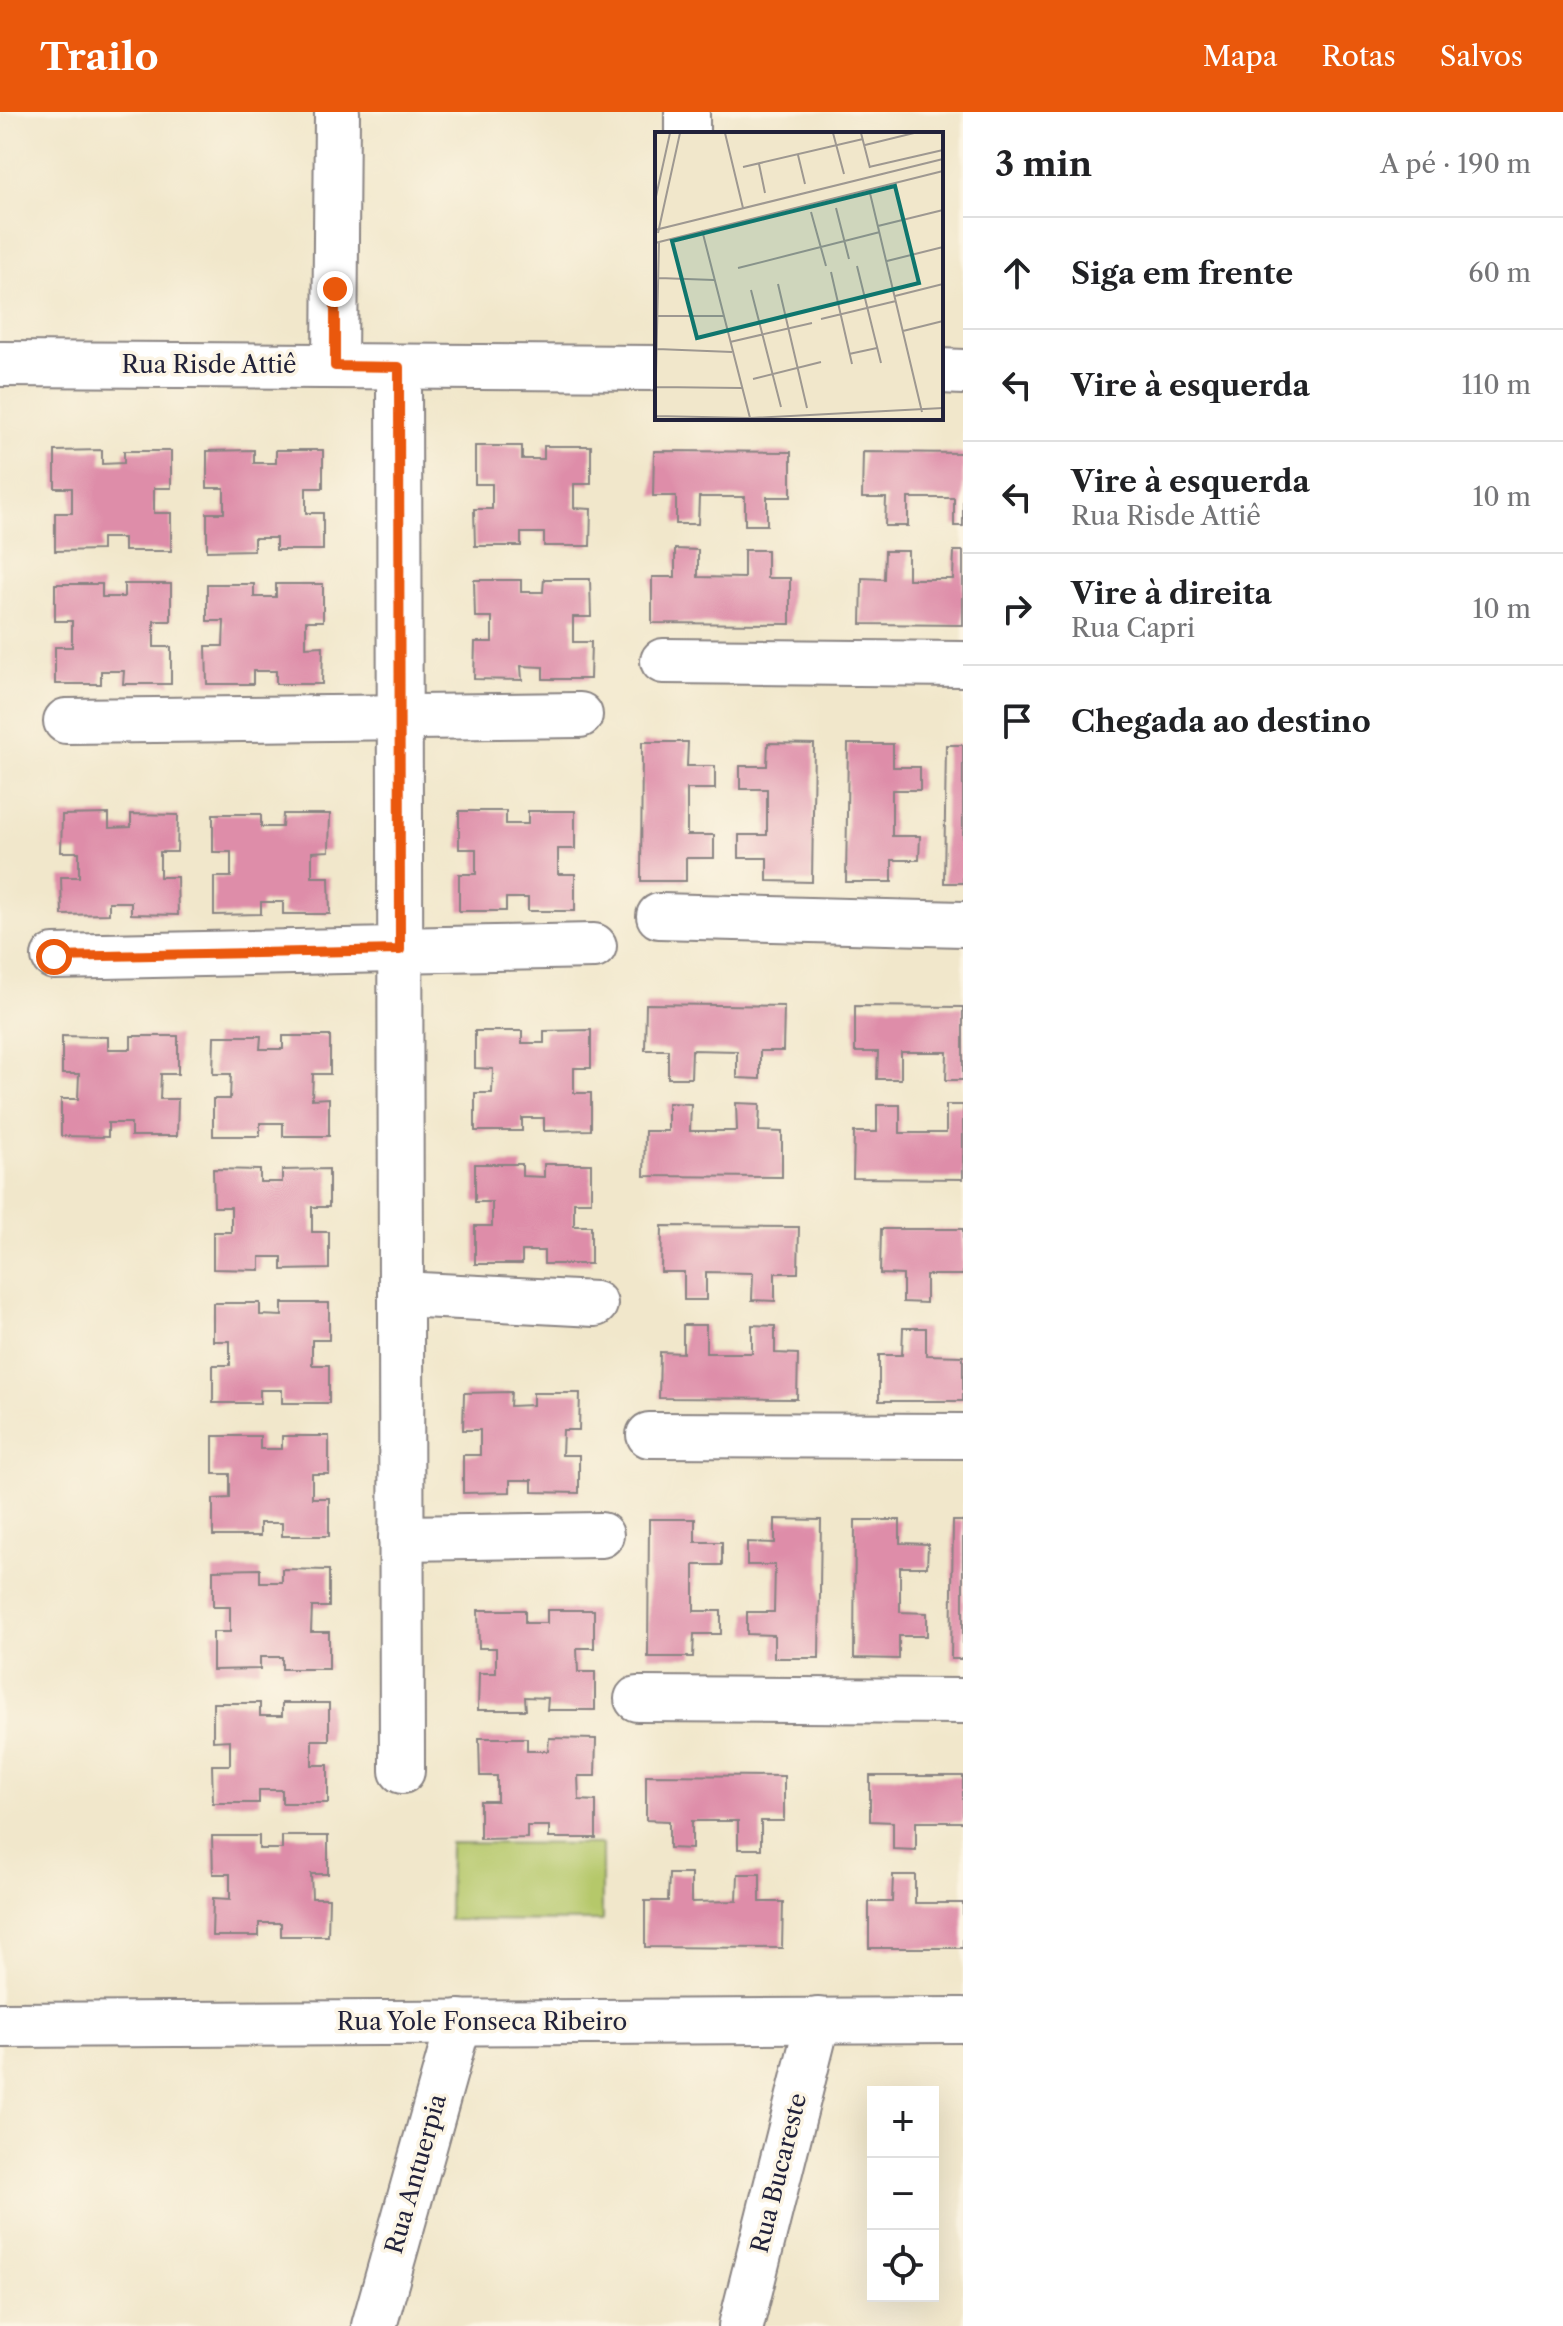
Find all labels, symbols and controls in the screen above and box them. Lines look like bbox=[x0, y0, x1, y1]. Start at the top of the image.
text: Trailo bbox=[40, 33, 159, 80]
text: Mapa bbox=[1203, 39, 1278, 73]
text: Rotas bbox=[1322, 39, 1396, 73]
text: Salvos bbox=[1440, 39, 1523, 73]
inset map bbox=[655, 132, 943, 420]
text: 3 min bbox=[995, 143, 1092, 185]
text: A pé · 190 m bbox=[1380, 148, 1531, 180]
icon: ahead bbox=[995, 251, 1039, 295]
text: Siga em frente bbox=[1071, 255, 1293, 292]
text: 60 m bbox=[1468, 257, 1531, 289]
route end bbox=[317, 271, 353, 307]
street label: Rua Risde Attiê bbox=[121, 350, 297, 379]
icon: left bbox=[995, 363, 1039, 407]
text: Vire à esquerda bbox=[1071, 367, 1310, 404]
text: 110 m bbox=[1462, 369, 1531, 401]
text: Vire à esquerda bbox=[1071, 463, 1310, 500]
icon: left bbox=[995, 475, 1039, 519]
text: 10 m bbox=[1472, 481, 1531, 513]
text: Rua Risde Attiê bbox=[1071, 500, 1261, 532]
text: Vire à direita bbox=[1071, 575, 1272, 612]
icon: right bbox=[995, 587, 1039, 631]
text: 10 m bbox=[1472, 593, 1531, 625]
text: Rua Capri bbox=[1071, 612, 1195, 644]
icon: arrive bbox=[995, 699, 1039, 743]
text: Chegada ao destino bbox=[1071, 703, 1371, 740]
route start bbox=[36, 939, 72, 975]
street label: Rua Yole Fonseca Ribeiro bbox=[337, 2007, 627, 2036]
map controls bbox=[867, 2086, 939, 2302]
button: + bbox=[867, 2086, 939, 2158]
street label: Rua Antuerpia bbox=[379, 2090, 452, 2257]
street label: Rua Bucareste bbox=[745, 2090, 812, 2256]
button: − bbox=[867, 2158, 939, 2230]
button: locate bbox=[867, 2230, 939, 2302]

